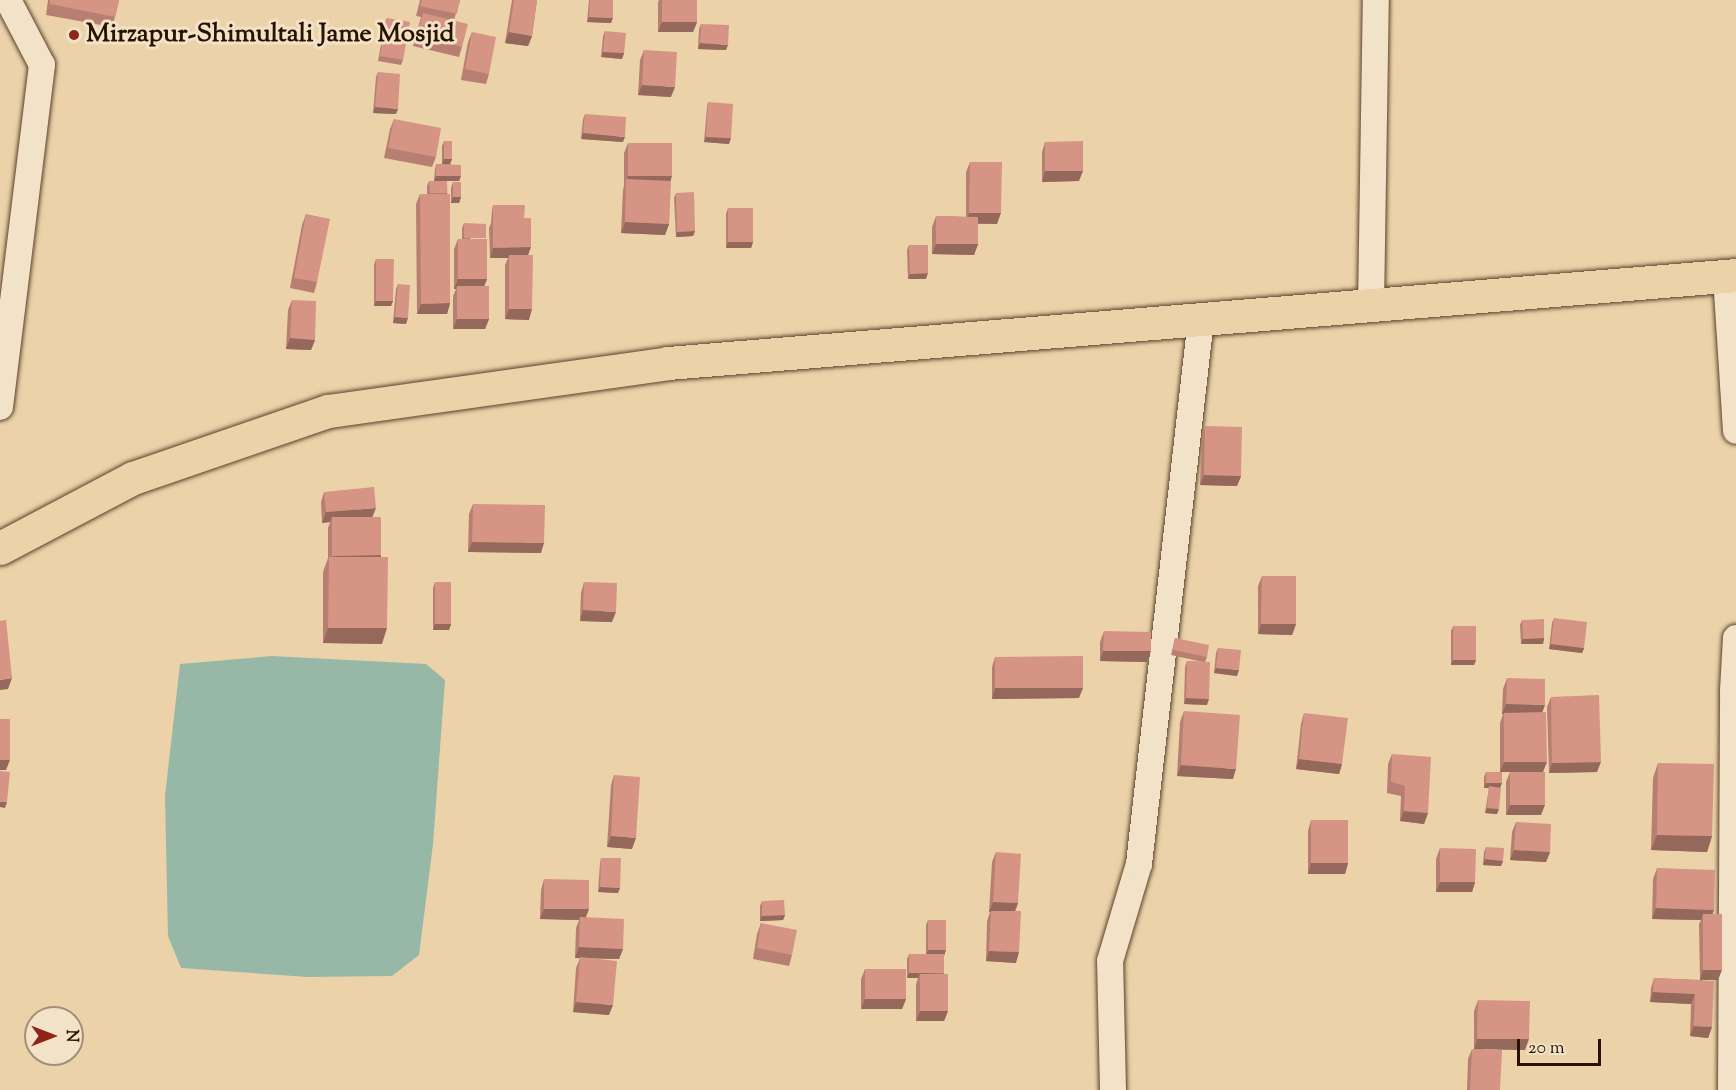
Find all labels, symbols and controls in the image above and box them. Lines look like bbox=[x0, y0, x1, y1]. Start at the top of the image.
place label: Mirzapur-Shimultali Jame Mosjid bbox=[86, 19, 454, 51]
marker: Mirzapur-Shimultali Jame Mosjid bbox=[67, 28, 81, 42]
north arrow bbox=[24, 1006, 84, 1066]
scale bar bbox=[1520, 1027, 1604, 1065]
text: N bbox=[59, 1030, 82, 1042]
text: 20 m bbox=[1528, 1036, 1565, 1062]

